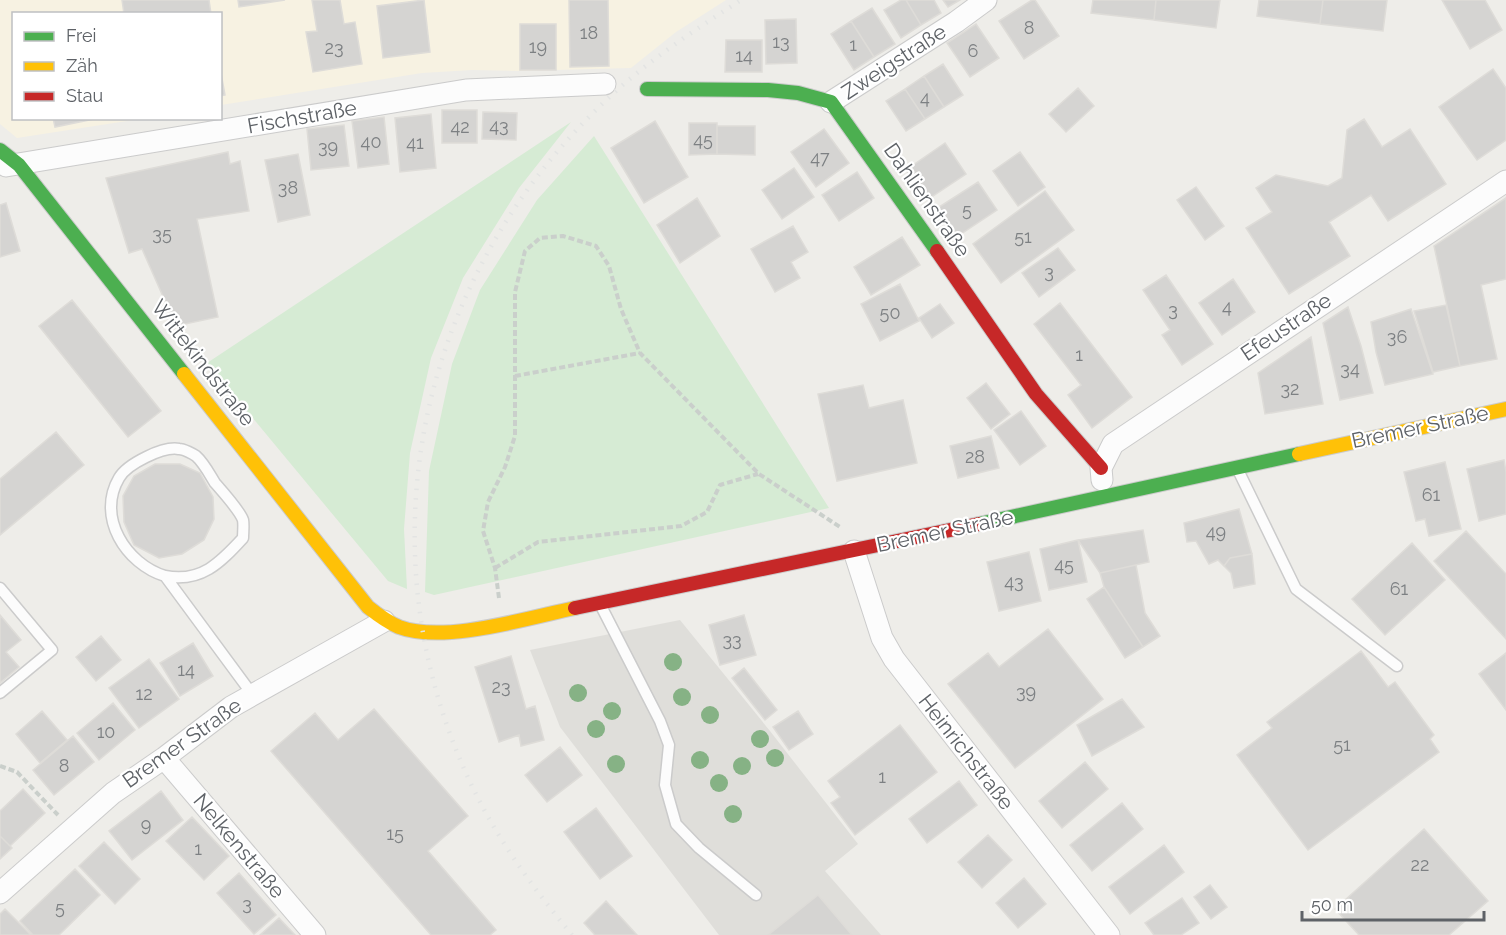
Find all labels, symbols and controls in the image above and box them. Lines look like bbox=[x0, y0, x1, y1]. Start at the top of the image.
legend bbox=[12, 12, 222, 120]
house number: 8 bbox=[1024, 17, 1034, 38]
street label: Zweigstraße bbox=[837, 19, 951, 105]
house number: 18 bbox=[580, 22, 598, 43]
text: Frei bbox=[66, 25, 96, 46]
house number: 13 bbox=[772, 31, 790, 52]
house number: 1 bbox=[849, 34, 857, 55]
house number: 19 bbox=[529, 36, 547, 57]
house number: 23 bbox=[325, 37, 344, 58]
house number: 6 bbox=[968, 40, 979, 61]
house number: 14 bbox=[735, 45, 753, 66]
text: Zäh bbox=[66, 55, 98, 76]
text: Stau bbox=[66, 85, 103, 106]
house number: 4 bbox=[920, 87, 930, 108]
street label: Fischstraße bbox=[245, 95, 359, 138]
house number: 43 bbox=[489, 115, 509, 136]
house number: 42 bbox=[450, 116, 470, 137]
house number: 45 bbox=[693, 129, 713, 150]
house number: 40 bbox=[361, 131, 381, 152]
house number: 41 bbox=[406, 132, 424, 153]
house number: 39 bbox=[318, 136, 338, 157]
street label: Dahlienstraße bbox=[879, 138, 976, 261]
house number: 47 bbox=[810, 147, 830, 168]
house number: 38 bbox=[278, 177, 298, 198]
house number: 5 bbox=[962, 199, 972, 220]
house number: 35 bbox=[152, 223, 172, 244]
house number: 51 bbox=[1014, 226, 1032, 247]
house number: 3 bbox=[1044, 261, 1054, 282]
street label: Efeustraße bbox=[1236, 287, 1336, 366]
street label: Wittekindstraße bbox=[146, 294, 261, 431]
house number: 4 bbox=[1222, 296, 1232, 317]
house number: 3 bbox=[1168, 299, 1178, 320]
house number: 50 bbox=[880, 302, 900, 323]
house number: 36 bbox=[1387, 326, 1407, 347]
house number: 1 bbox=[1075, 344, 1083, 365]
house number: 34 bbox=[1340, 358, 1360, 379]
house number: 32 bbox=[1281, 378, 1300, 399]
street label: Bremer Straße bbox=[1349, 400, 1491, 453]
house number: 28 bbox=[965, 446, 985, 467]
house number: 61 bbox=[1422, 484, 1441, 505]
street label: Bremer Straße bbox=[874, 504, 1016, 557]
house number: 49 bbox=[1206, 521, 1226, 542]
house number: 45 bbox=[1054, 554, 1074, 575]
house number: 43 bbox=[1004, 571, 1024, 592]
house number: 61 bbox=[1390, 578, 1409, 599]
house number: 33 bbox=[722, 629, 742, 650]
house number: 14 bbox=[177, 659, 195, 680]
house number: 23 bbox=[492, 676, 511, 697]
house number: 39 bbox=[1016, 681, 1036, 702]
house number: 12 bbox=[135, 683, 153, 704]
street label: Heinrichstraße bbox=[913, 689, 1019, 815]
street label: Bremer Straße bbox=[117, 692, 246, 793]
house number: 10 bbox=[97, 721, 115, 742]
house number: 51 bbox=[1333, 734, 1351, 755]
house number: 8 bbox=[59, 755, 69, 776]
house number: 1 bbox=[878, 766, 886, 787]
street label: Nelkenstraße bbox=[188, 788, 290, 903]
house number: 9 bbox=[141, 814, 151, 835]
house number: 15 bbox=[386, 823, 404, 844]
house number: 1 bbox=[194, 838, 202, 859]
house number: 22 bbox=[1411, 854, 1429, 875]
scale bar bbox=[1302, 884, 1484, 922]
house number: 3 bbox=[242, 893, 252, 914]
text: 50 m bbox=[1311, 894, 1353, 915]
house number: 5 bbox=[55, 897, 65, 918]

